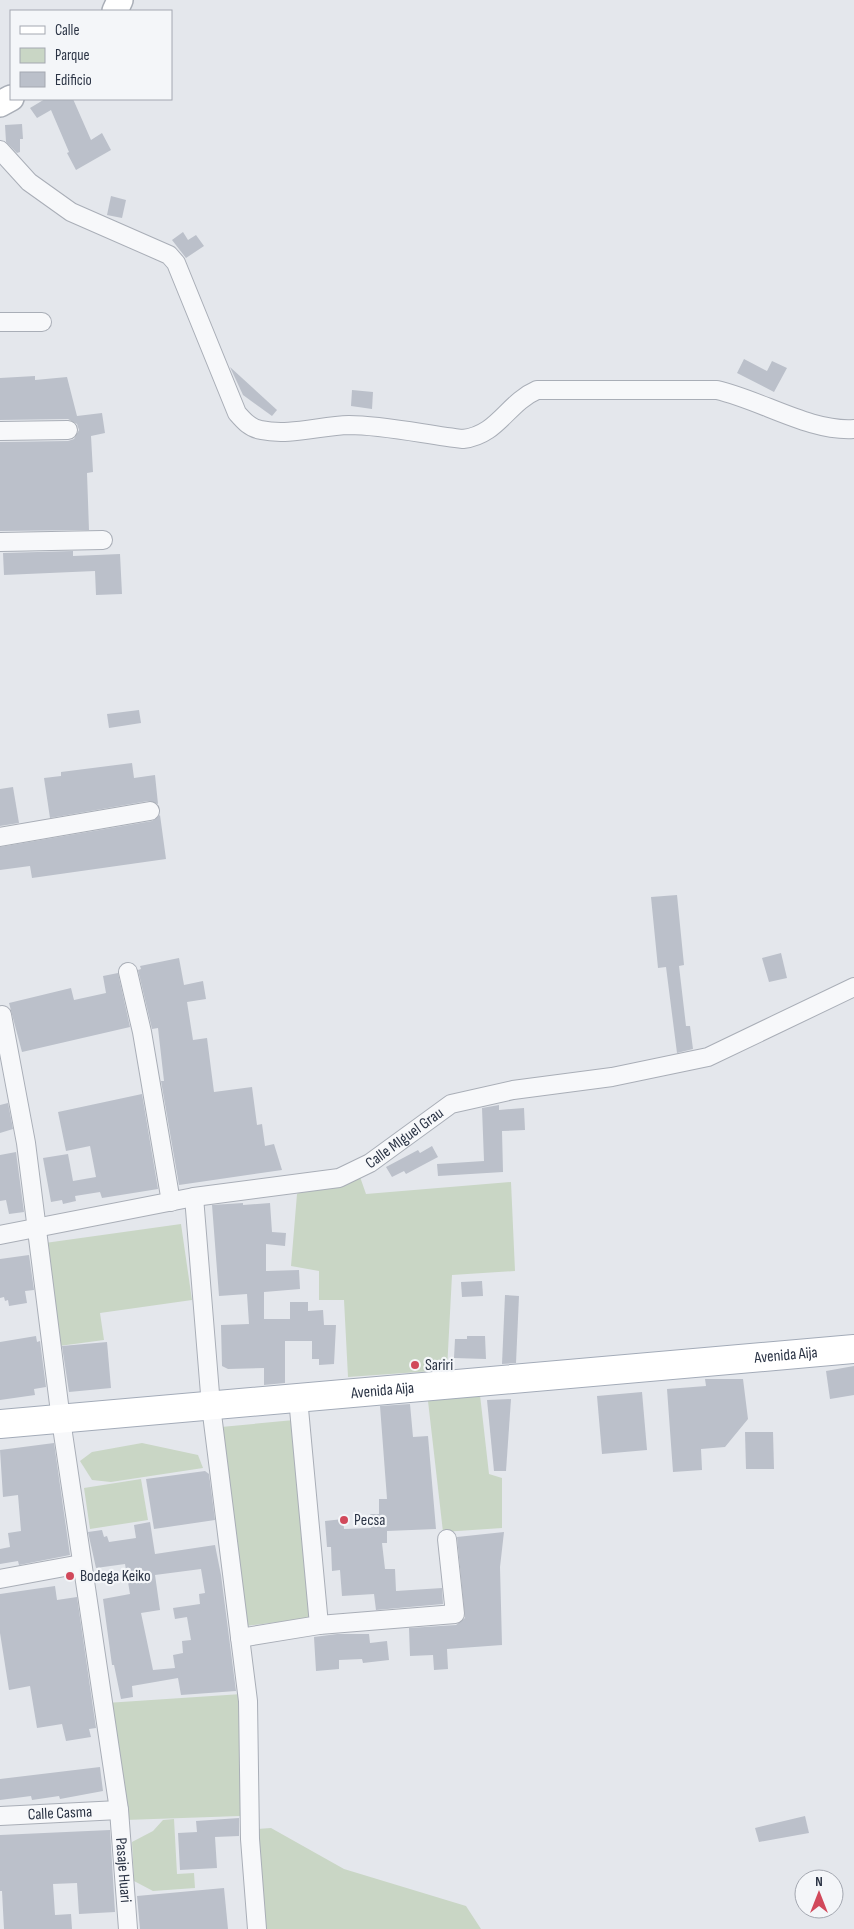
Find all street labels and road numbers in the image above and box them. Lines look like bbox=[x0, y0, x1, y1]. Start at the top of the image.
street label: Calle MIguel Grau bbox=[362, 1103, 447, 1173]
street label: Avenida Aija bbox=[753, 1343, 818, 1367]
street label: Avenida Aija bbox=[349, 1378, 415, 1403]
street label: Calle Casma bbox=[27, 1802, 93, 1824]
street label: Pasaje Huari bbox=[112, 1837, 135, 1903]

